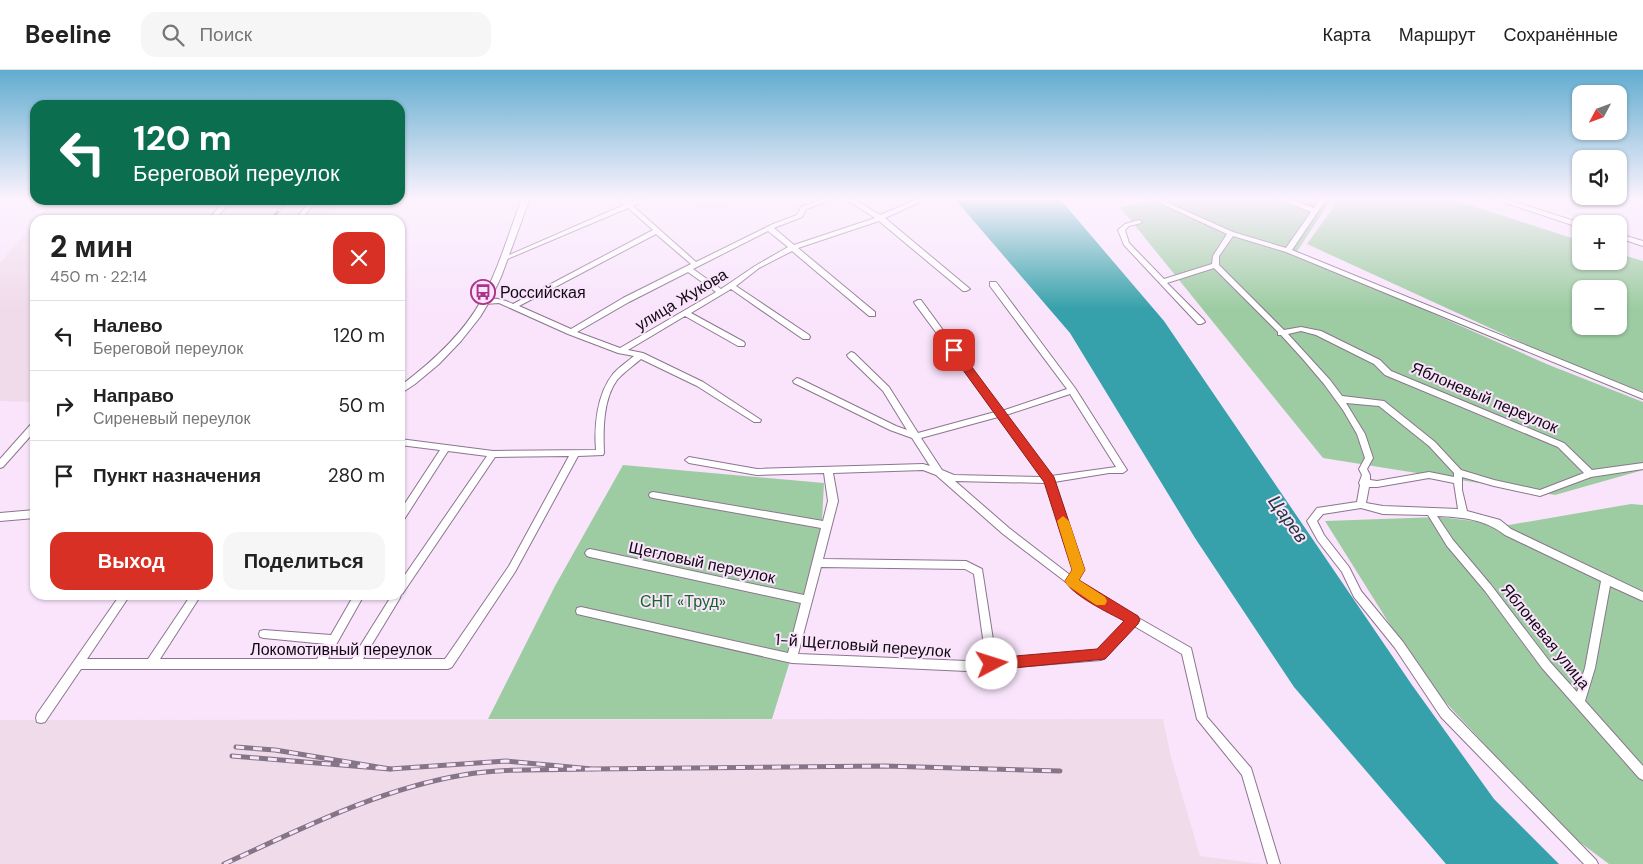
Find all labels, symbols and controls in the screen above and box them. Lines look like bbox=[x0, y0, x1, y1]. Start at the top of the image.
search box bbox=[141, 12, 491, 57]
text: Beeline bbox=[25, 19, 111, 50]
icon: search bbox=[159, 21, 187, 49]
text: Поиск bbox=[199, 22, 252, 47]
text: Карта bbox=[1323, 23, 1371, 47]
text: Маршрут bbox=[1399, 23, 1475, 47]
text: Сохранённые bbox=[1503, 23, 1618, 47]
north arrow bbox=[1572, 85, 1628, 140]
map controls bbox=[1572, 85, 1627, 335]
text: 120 m bbox=[133, 115, 232, 161]
icon: left bbox=[50, 120, 115, 185]
button: sound bbox=[1572, 150, 1627, 205]
text: Береговой переулок bbox=[133, 159, 340, 188]
button: + bbox=[1572, 215, 1627, 270]
text: 2 мин bbox=[50, 227, 133, 266]
button: close bbox=[333, 232, 385, 284]
street label: улица Жукова bbox=[631, 264, 731, 335]
text: 450 m · 22:14 bbox=[50, 266, 147, 287]
bus stop icon: Российская bbox=[470, 279, 496, 305]
button: − bbox=[1572, 280, 1627, 335]
place label: Российская bbox=[500, 282, 586, 303]
text: Налево bbox=[93, 313, 163, 338]
icon: left bbox=[50, 322, 78, 350]
text: 120 m bbox=[333, 323, 385, 348]
pin bbox=[933, 329, 975, 371]
icon: arrive bbox=[940, 336, 968, 364]
text: Береговой переулок bbox=[93, 338, 243, 359]
street label: Яблоневый переулок bbox=[1408, 357, 1562, 438]
text: Направо bbox=[93, 383, 174, 408]
icon: right bbox=[50, 392, 78, 420]
text: 50 m bbox=[338, 393, 385, 418]
text: Сиреневый переулок bbox=[93, 408, 250, 429]
icon: arrive bbox=[50, 462, 78, 490]
text: Пункт назначения bbox=[93, 463, 261, 488]
text: 280 m bbox=[328, 463, 385, 488]
water label: Царев bbox=[1263, 490, 1313, 548]
button: Выход bbox=[50, 532, 213, 590]
button: Поделиться bbox=[223, 532, 385, 590]
street label: Щегловый переулок bbox=[627, 537, 778, 588]
street label: Яблоневая улица bbox=[1496, 579, 1595, 694]
park label: СНТ «Труд» bbox=[640, 591, 726, 612]
street label: 1-й Щегловый переулок bbox=[774, 629, 953, 662]
position arrow bbox=[965, 637, 1017, 689]
street label: Локомотивный переулок bbox=[250, 639, 433, 660]

